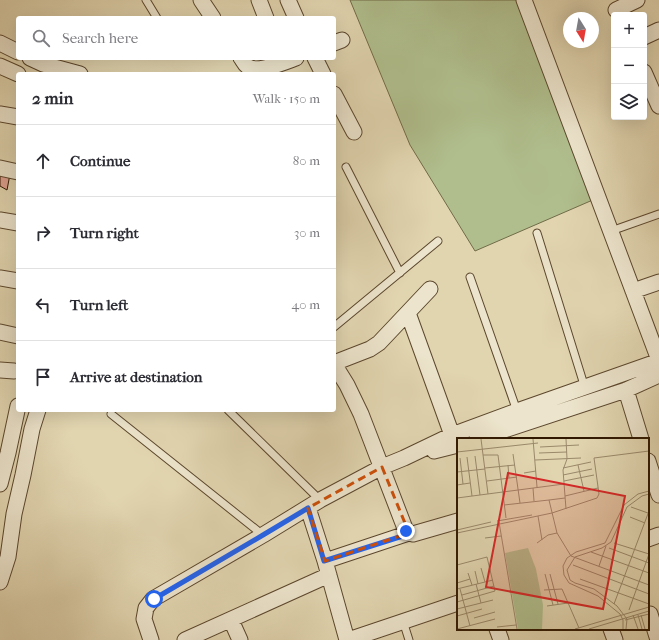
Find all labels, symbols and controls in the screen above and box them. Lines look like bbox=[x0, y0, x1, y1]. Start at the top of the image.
north arrow bbox=[563, 12, 599, 48]
map controls bbox=[611, 12, 647, 120]
button: + bbox=[611, 12, 647, 48]
search box bbox=[16, 16, 336, 60]
icon: search bbox=[30, 27, 52, 49]
text: Search here bbox=[62, 29, 138, 47]
button: − bbox=[611, 48, 647, 84]
button: layers bbox=[611, 84, 647, 120]
text: 2 min bbox=[32, 88, 73, 108]
text: Walk · 150 m bbox=[253, 91, 320, 106]
icon: ahead bbox=[32, 150, 54, 172]
text: Continue bbox=[70, 152, 130, 170]
text: 80 m bbox=[293, 153, 320, 168]
icon: right bbox=[32, 222, 54, 244]
text: Turn right bbox=[70, 224, 139, 242]
text: 30 m bbox=[294, 225, 320, 240]
icon: left bbox=[32, 294, 54, 316]
text: Turn left bbox=[70, 296, 128, 314]
text: 40 m bbox=[292, 297, 320, 312]
icon: arrive bbox=[32, 366, 54, 388]
text: Arrive at destination bbox=[70, 368, 202, 386]
inset map bbox=[457, 438, 649, 630]
route end bbox=[397, 522, 415, 540]
route start bbox=[145, 590, 163, 608]

